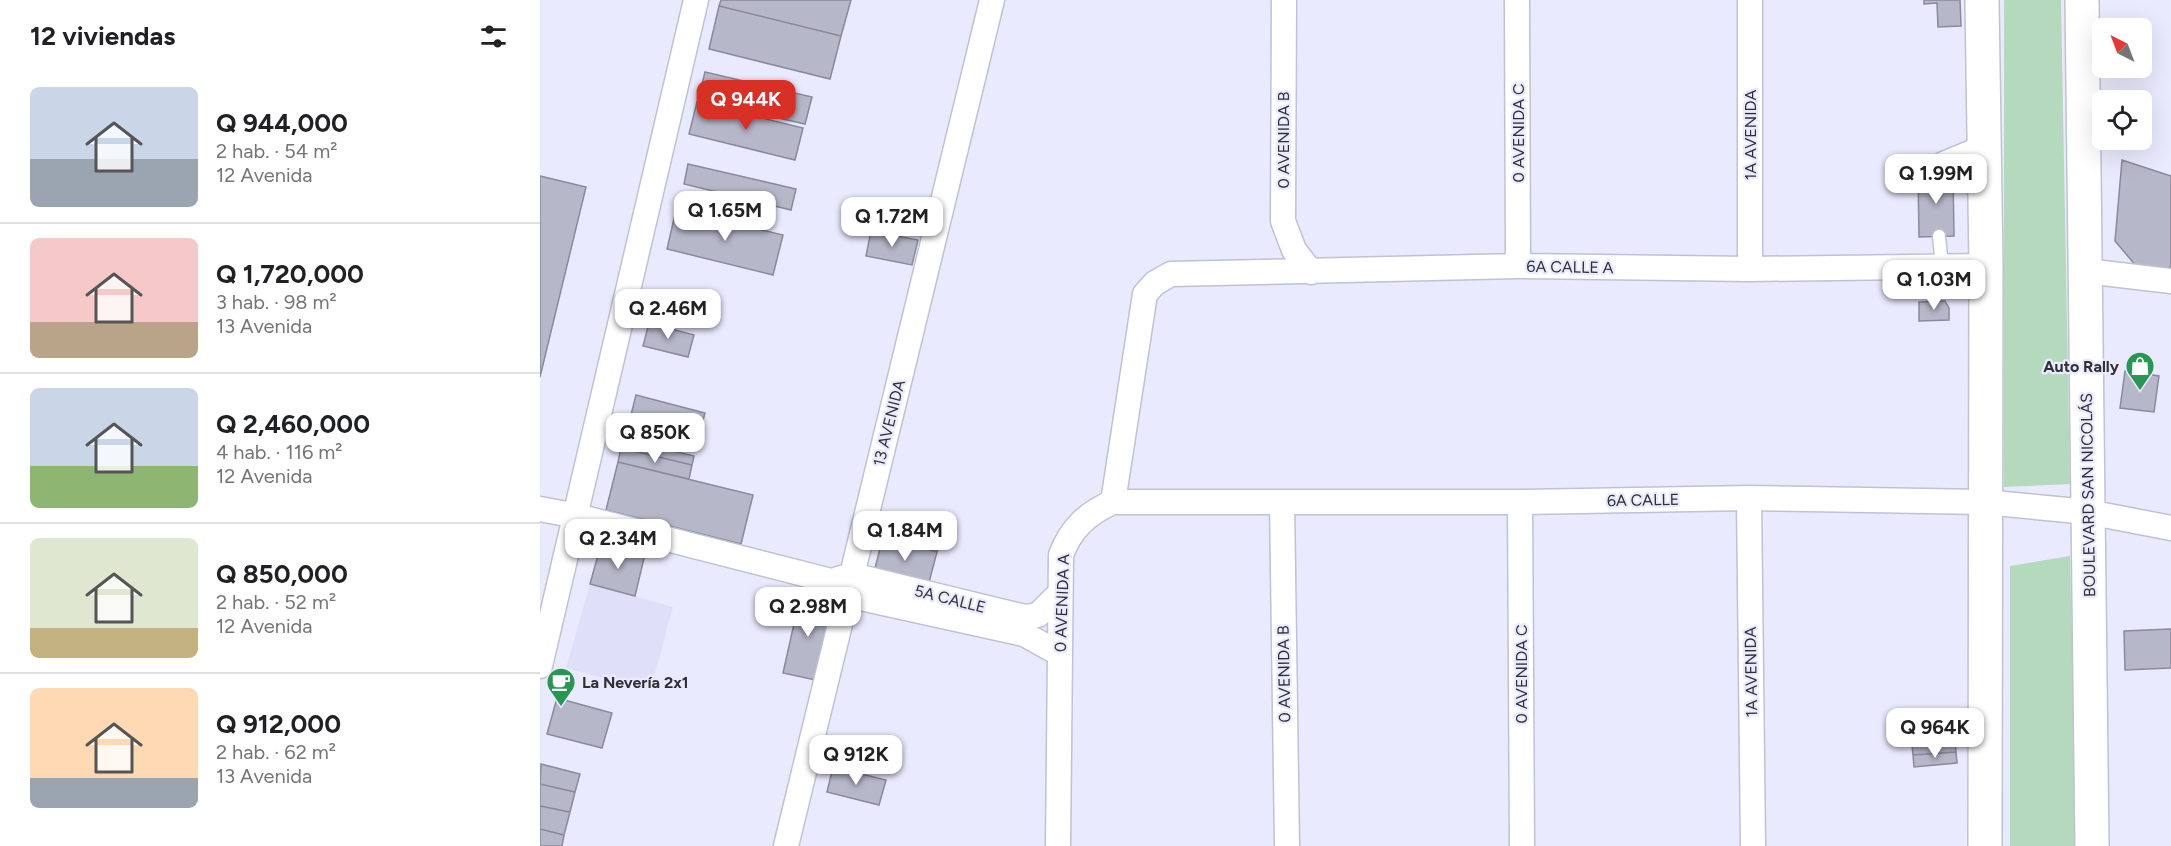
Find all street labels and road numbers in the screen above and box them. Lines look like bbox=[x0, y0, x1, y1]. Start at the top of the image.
street label: 0 AVENIDA C bbox=[1509, 84, 1528, 182]
street label: 1A AVENIDA bbox=[1741, 90, 1760, 180]
street label: 0 AVENIDA B bbox=[1274, 91, 1293, 189]
street label: 6A CALLE A bbox=[1526, 257, 1614, 277]
street label: 13 AVENIDA bbox=[869, 378, 909, 468]
street label: BOULEVARD SAN NICOLÁS bbox=[2077, 393, 2099, 597]
street label: 6A CALLE bbox=[1607, 490, 1679, 510]
street label: 0 AVENIDA A bbox=[1051, 553, 1073, 652]
street label: 5A CALLE bbox=[913, 581, 987, 617]
street label: 0 AVENIDA B bbox=[1274, 625, 1294, 723]
street label: 0 AVENIDA C bbox=[1512, 625, 1531, 723]
street label: 1A AVENIDA bbox=[1741, 626, 1761, 717]

